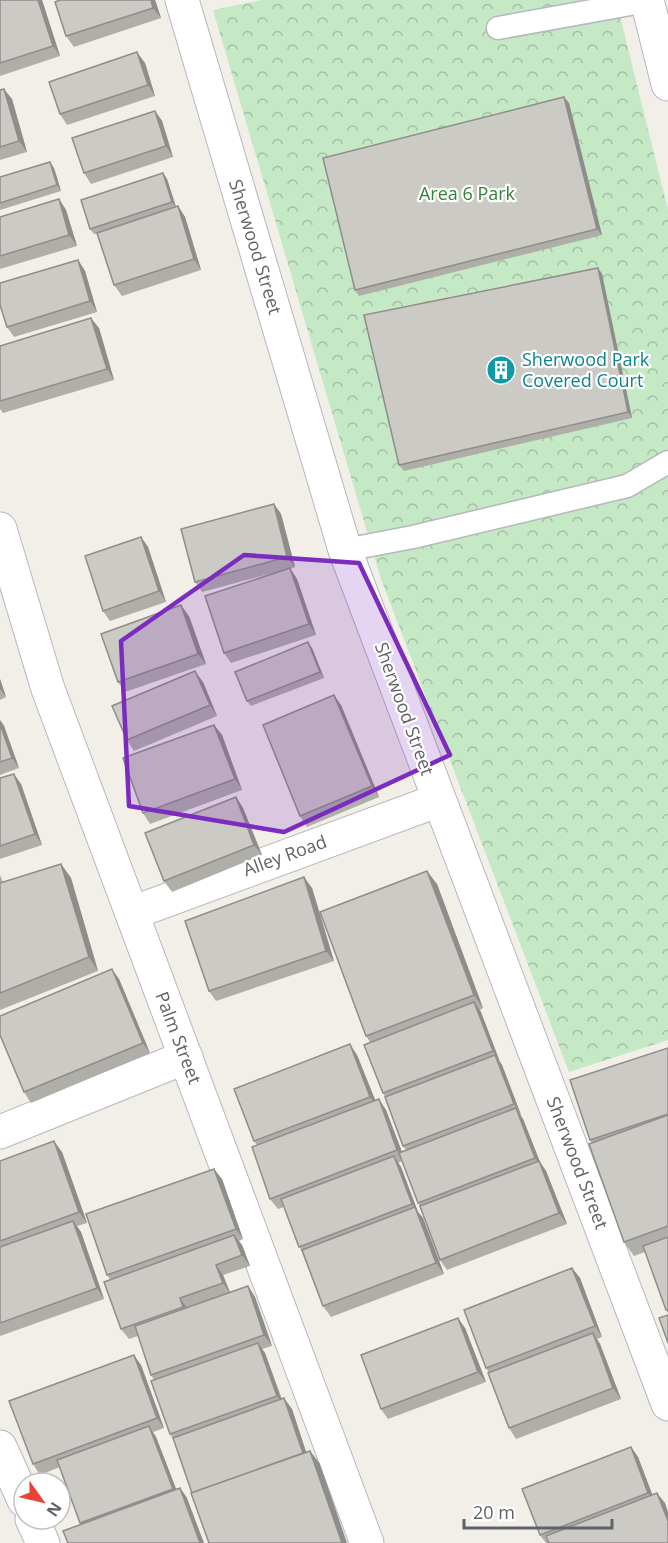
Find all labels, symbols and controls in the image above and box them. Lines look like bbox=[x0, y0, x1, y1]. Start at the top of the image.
street label: Sherwood Street bbox=[224, 176, 288, 317]
park label: Area 6 Park bbox=[419, 181, 516, 205]
place label: Sherwood Park Covered Court bbox=[522, 347, 650, 392]
building icon: Sherwood Park Covered Court bbox=[485, 354, 517, 386]
street label: Sherwood Street bbox=[370, 639, 440, 779]
street label: Alley Road bbox=[240, 829, 330, 881]
street label: Palm Street bbox=[150, 988, 208, 1087]
street label: Sherwood Street bbox=[542, 1093, 614, 1232]
north arrow bbox=[12, 1471, 72, 1531]
scale bar bbox=[464, 1492, 612, 1530]
text: N bbox=[42, 1498, 67, 1521]
text: 20 m bbox=[473, 1500, 515, 1524]

